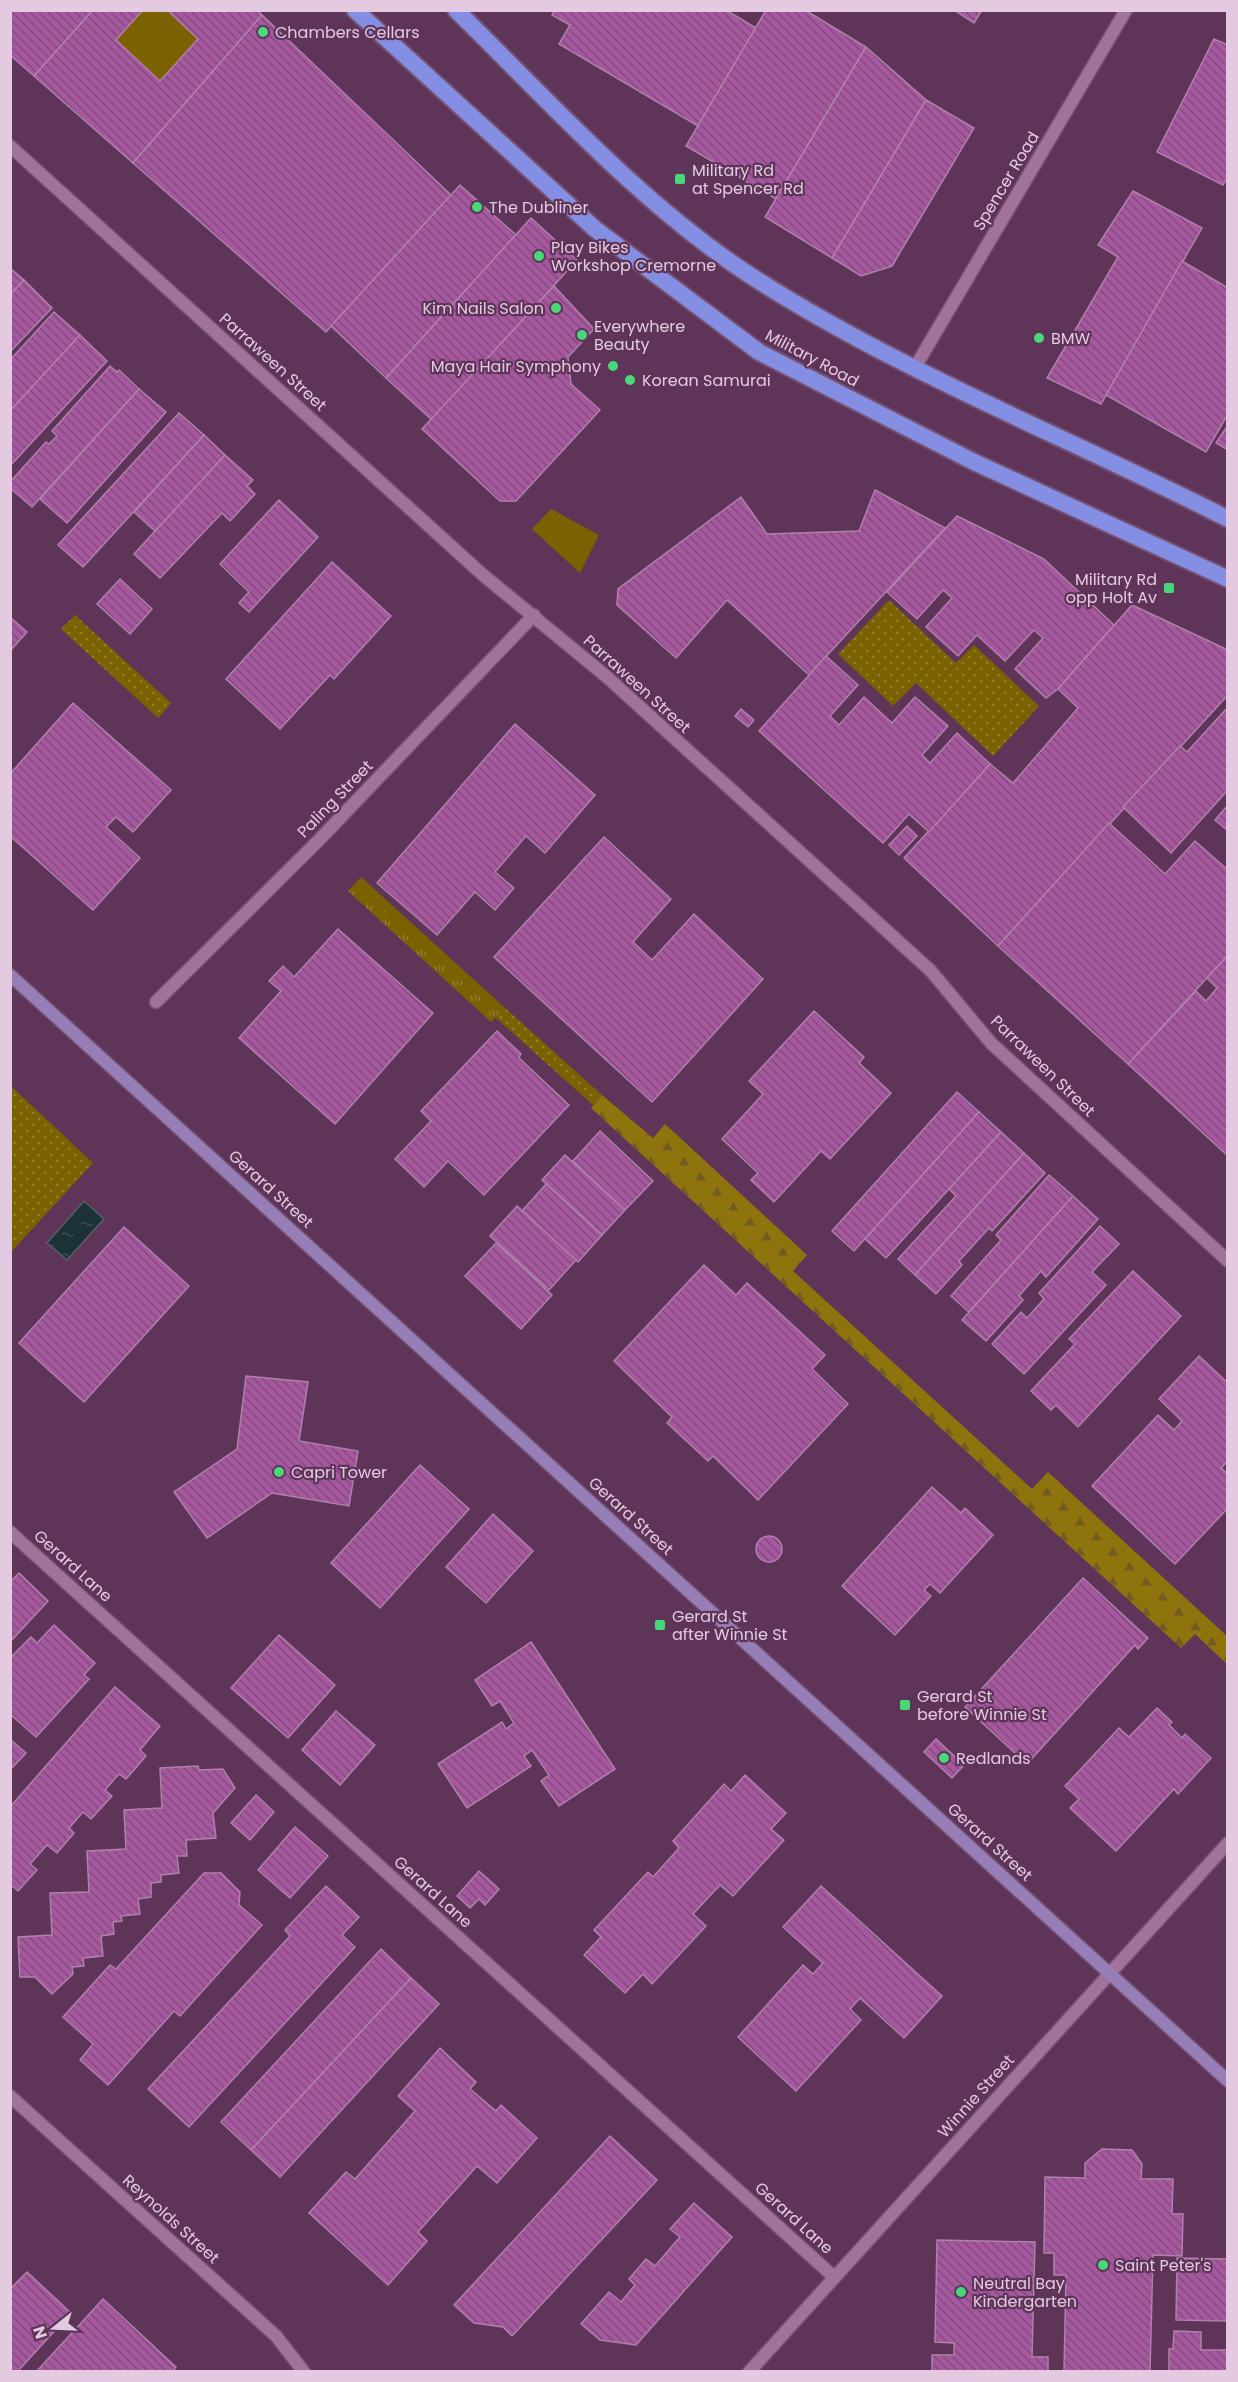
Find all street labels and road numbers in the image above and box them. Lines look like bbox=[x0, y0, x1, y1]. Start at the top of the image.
street label: Spencer Road bbox=[967, 127, 1045, 235]
street label: Parraween Street bbox=[214, 308, 332, 417]
street label: Military Road bbox=[761, 324, 863, 392]
street label: Parraween Street bbox=[578, 630, 696, 739]
street label: Paling Street bbox=[292, 755, 378, 843]
street label: Parraween Street bbox=[986, 1010, 1100, 1122]
street label: Gerard Street bbox=[224, 1145, 319, 1233]
street label: Gerard Street bbox=[584, 1472, 679, 1560]
street label: Gerard Lane bbox=[29, 1525, 117, 1607]
street label: Gerard Street bbox=[943, 1798, 1038, 1886]
street label: Gerard Lane bbox=[389, 1851, 477, 1933]
street label: Winnie Street bbox=[932, 2049, 1020, 2143]
street label: Reynolds Street bbox=[117, 2169, 225, 2269]
street label: Gerard Lane bbox=[750, 2177, 838, 2259]

